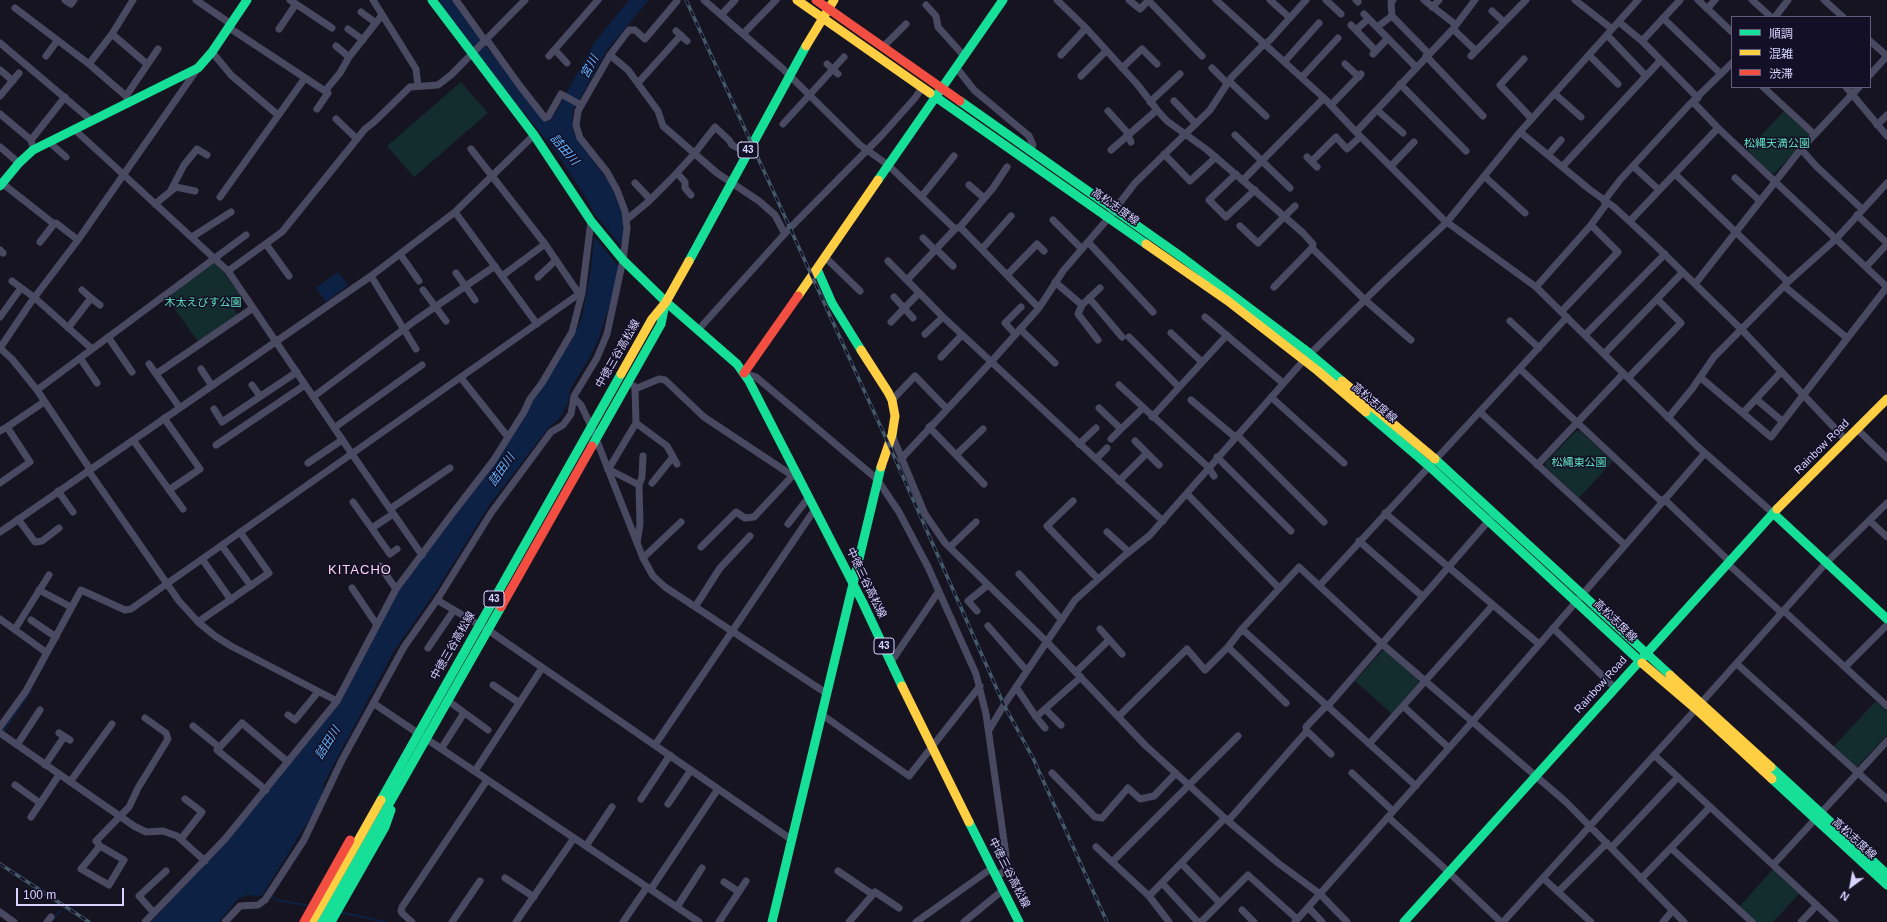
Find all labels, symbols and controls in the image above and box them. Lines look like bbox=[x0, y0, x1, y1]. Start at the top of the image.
legend bbox=[1731, 16, 1871, 88]
text: 順調 bbox=[1769, 27, 1793, 41]
text: 混雑 bbox=[1769, 47, 1793, 61]
water label: 宮川 bbox=[578, 53, 602, 81]
text: 渋滞 bbox=[1769, 67, 1793, 81]
water label: 詰田川 bbox=[547, 132, 581, 168]
park label: 松縄天満公園 bbox=[1744, 137, 1810, 151]
road number: 43 bbox=[738, 142, 758, 158]
street label: 高松志度線 bbox=[1089, 186, 1141, 228]
park label: 木太えびす公園 bbox=[165, 296, 241, 310]
street label: 中徳三谷高松線 bbox=[593, 317, 643, 391]
street label: 高松志度線 bbox=[1349, 380, 1399, 426]
street label: Rainbow Road bbox=[1792, 417, 1852, 477]
water label: 詰田川 bbox=[486, 451, 518, 489]
park label: 松縄東公園 bbox=[1552, 456, 1606, 470]
street label: 中徳三谷高松線 bbox=[843, 546, 889, 620]
district label: KITACHO bbox=[328, 562, 392, 578]
road number: 43 bbox=[484, 591, 504, 607]
street label: 高松志度線 bbox=[1591, 597, 1639, 645]
street label: 中徳三谷高松線 bbox=[428, 609, 478, 683]
road number: 43 bbox=[874, 638, 894, 654]
street label: Rainbow Road bbox=[1572, 654, 1630, 716]
water label: 詰田川 bbox=[312, 724, 344, 762]
street label: 高松志度線 bbox=[1829, 816, 1879, 862]
street label: 中徳三谷高松線 bbox=[986, 836, 1032, 910]
north arrow bbox=[1831, 866, 1871, 906]
scale bar bbox=[18, 880, 126, 906]
text: 100 m bbox=[23, 888, 56, 902]
text: N bbox=[1838, 889, 1851, 903]

